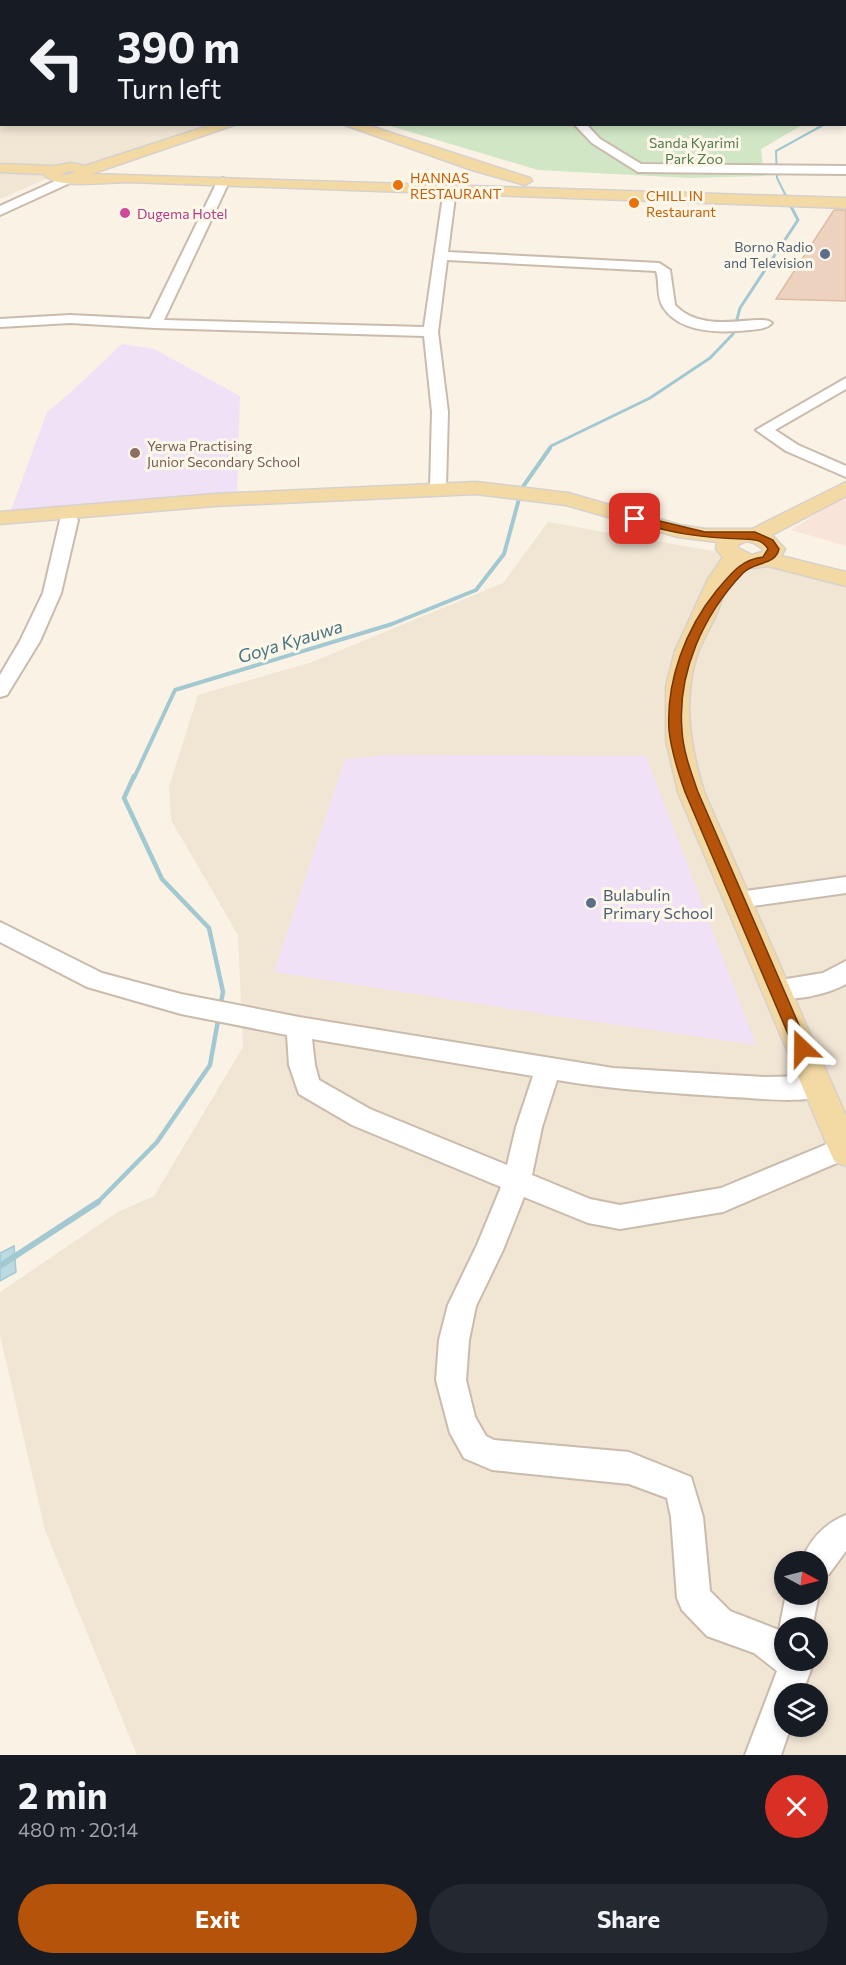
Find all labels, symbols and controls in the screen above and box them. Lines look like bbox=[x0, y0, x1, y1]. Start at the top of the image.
text: 390 m bbox=[117, 20, 240, 72]
icon: left bbox=[18, 24, 96, 102]
text: Turn left bbox=[117, 72, 221, 105]
park label: Sanda Kyarimi Park Zoo bbox=[649, 134, 739, 167]
place label: HANNAS RESTAURANT bbox=[410, 169, 502, 202]
marker: HANNAS RESTAURANT bbox=[391, 178, 405, 192]
place label: CHILL IN Restaurant bbox=[646, 187, 716, 220]
marker: CHILL IN Restaurant bbox=[627, 196, 641, 210]
place label: Dugema Hotel bbox=[137, 205, 228, 222]
marker: Dugema Hotel bbox=[118, 206, 132, 220]
place label: Borno Radio and Television bbox=[724, 238, 813, 271]
marker: Borno Radio and Television bbox=[818, 247, 832, 261]
place label: Yerwa Practising Junior Secondary School bbox=[147, 437, 300, 470]
marker: Yerwa Practising Junior Secondary School bbox=[128, 446, 142, 460]
pin bbox=[609, 493, 660, 544]
icon: arrive bbox=[618, 502, 651, 535]
water label: Goya Kyauwa bbox=[235, 615, 345, 667]
place label: Bulabulin Primary School bbox=[603, 885, 713, 922]
marker: Bulabulin Primary School bbox=[584, 896, 598, 910]
position arrow bbox=[770, 1016, 834, 1080]
north arrow bbox=[774, 1551, 828, 1605]
map controls bbox=[774, 1551, 828, 1737]
button: search bbox=[774, 1617, 828, 1671]
button: layers bbox=[774, 1683, 828, 1737]
text: 2 min bbox=[18, 1772, 108, 1816]
button: close bbox=[765, 1775, 828, 1838]
text: 480 m · 20:14 bbox=[18, 1817, 138, 1841]
button: Exit bbox=[18, 1884, 417, 1953]
button: Share bbox=[429, 1884, 828, 1953]

